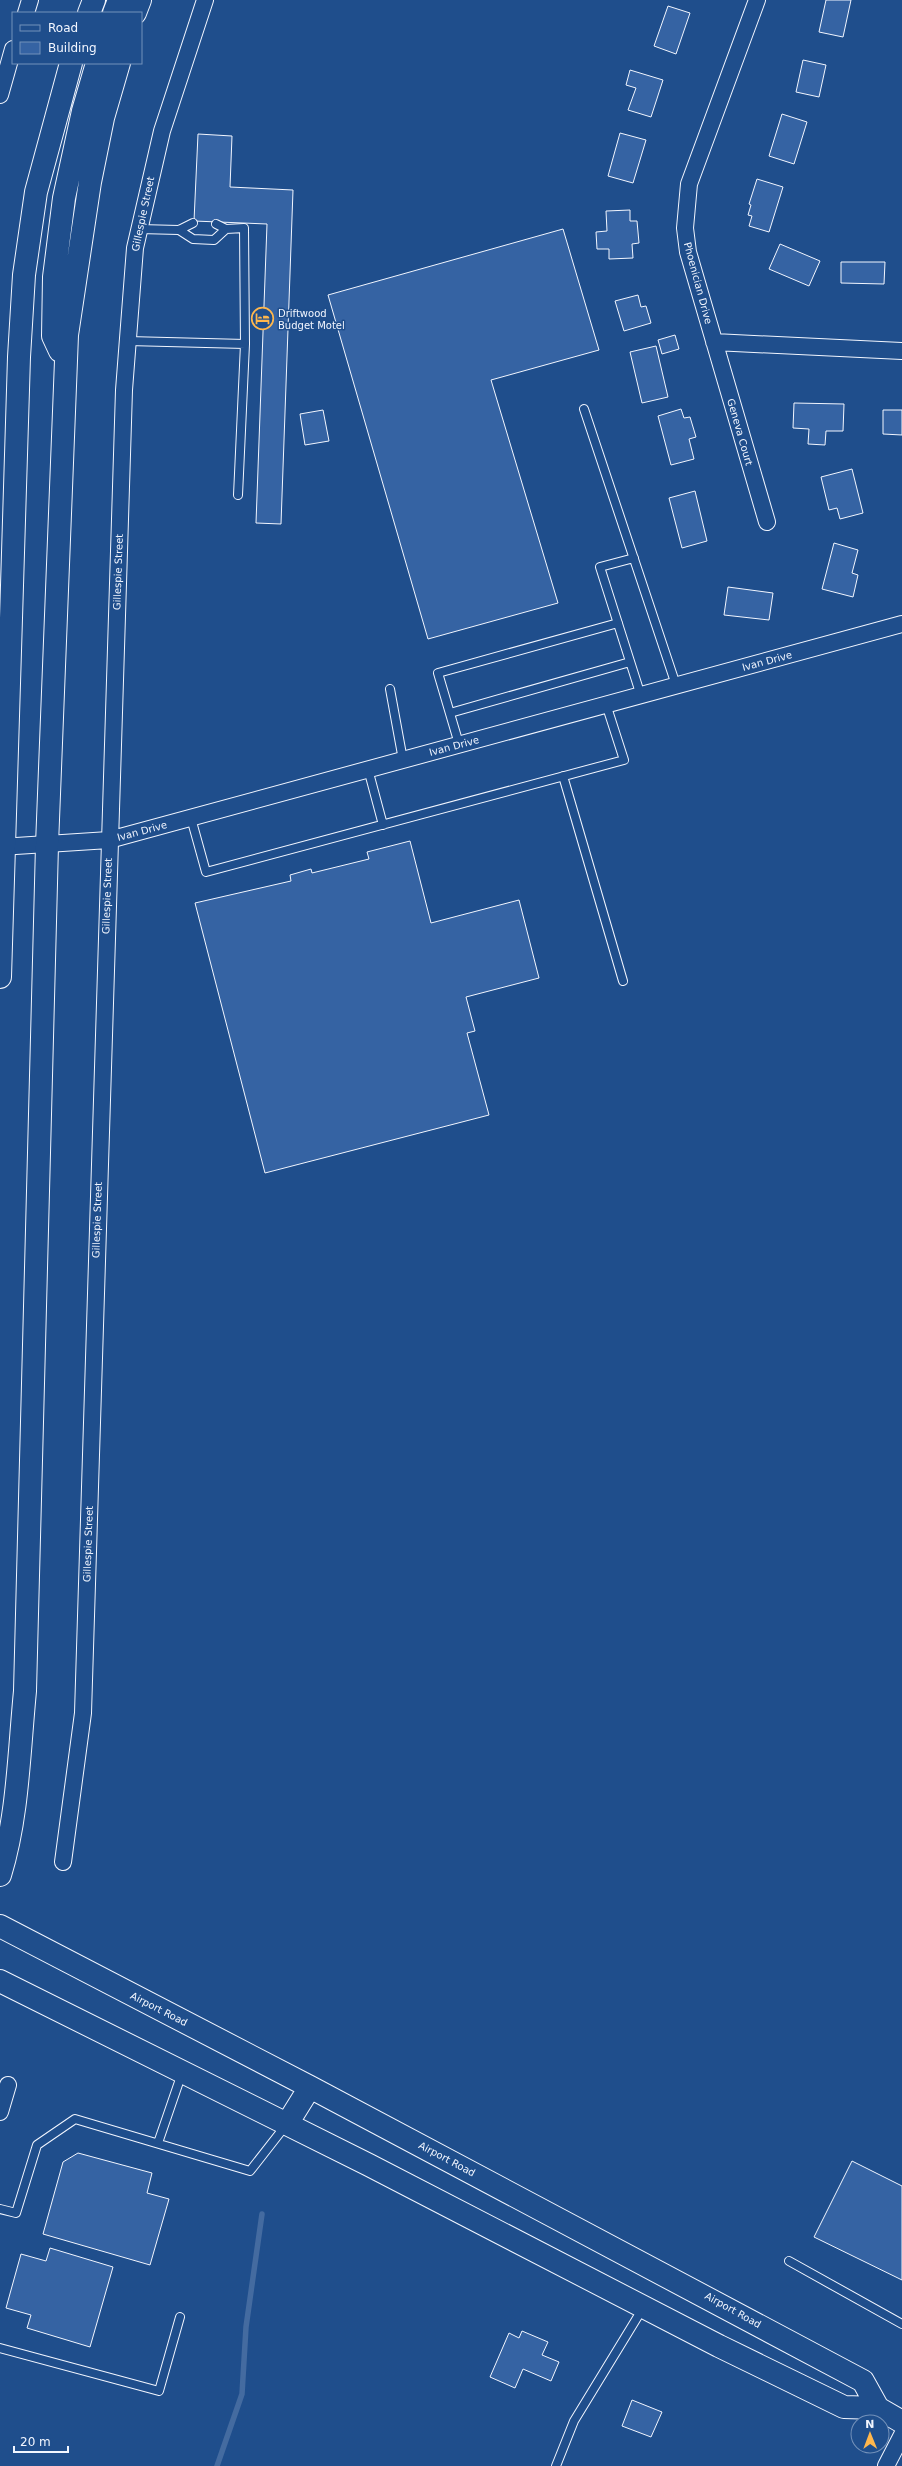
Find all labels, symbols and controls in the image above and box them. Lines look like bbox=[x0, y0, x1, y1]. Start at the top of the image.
legend bbox=[12, 12, 142, 64]
text: Road bbox=[48, 21, 78, 35]
text: Building bbox=[48, 41, 97, 55]
street label: Gillespie Street bbox=[130, 175, 156, 252]
street label: Phoenician Drive bbox=[682, 241, 714, 325]
hotel icon: Driftwood Budget Motel bbox=[249, 306, 275, 332]
place label: Driftwood Budget Motel bbox=[278, 308, 345, 331]
street label: Geneva Court bbox=[725, 397, 755, 467]
street label: Gillespie Street bbox=[111, 534, 125, 610]
street label: Ivan Drive bbox=[741, 649, 793, 673]
street label: Ivan Drive bbox=[428, 734, 480, 758]
street label: Ivan Drive bbox=[116, 819, 168, 843]
street label: Gillespie Street bbox=[100, 858, 114, 934]
street label: Gillespie Street bbox=[90, 1182, 104, 1258]
street label: Gillespie Street bbox=[81, 1506, 95, 1582]
street label: Airport Road bbox=[129, 1990, 189, 2028]
street label: Airport Road bbox=[417, 2139, 477, 2179]
street label: Airport Road bbox=[703, 2290, 763, 2330]
north arrow bbox=[850, 2414, 890, 2454]
text: N bbox=[865, 2418, 875, 2431]
scale bar bbox=[14, 2428, 68, 2454]
text: 20 m bbox=[20, 2435, 51, 2449]

